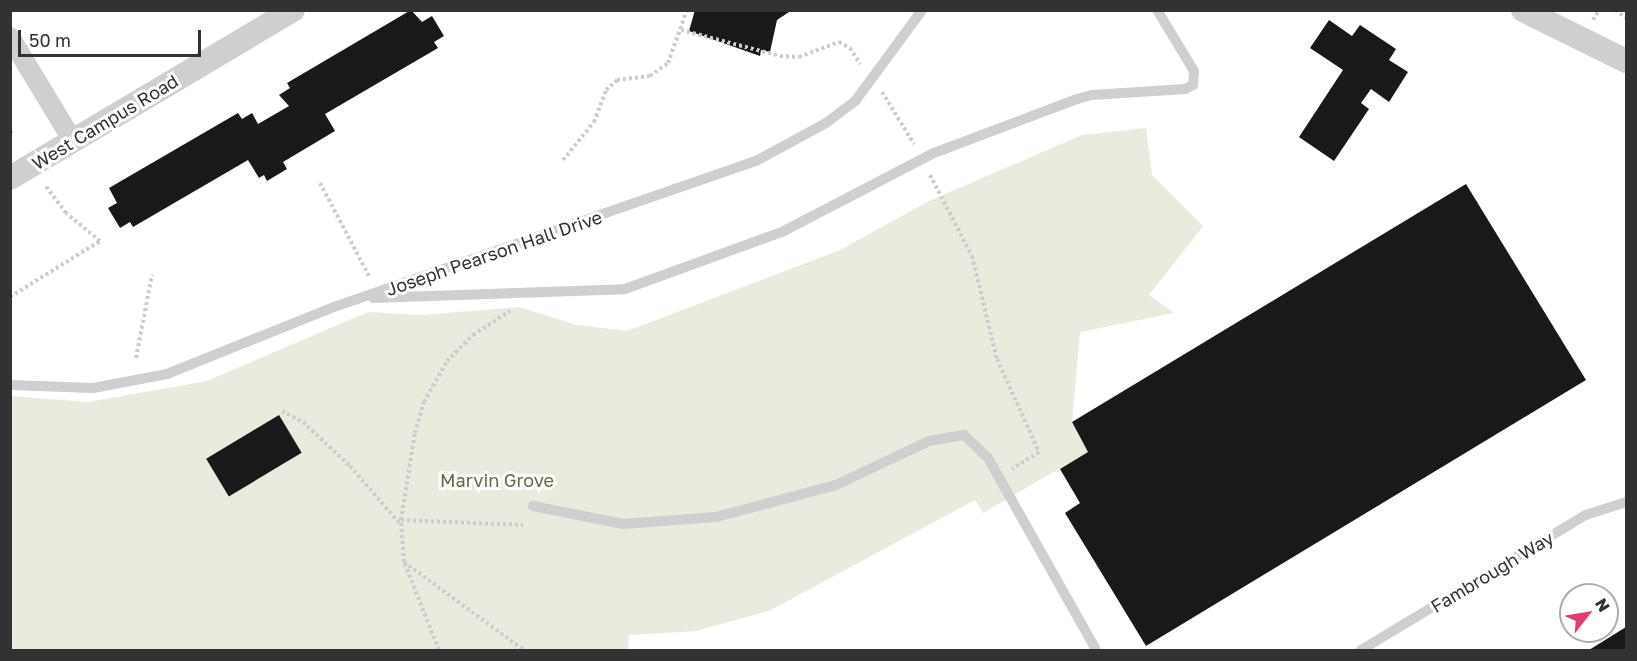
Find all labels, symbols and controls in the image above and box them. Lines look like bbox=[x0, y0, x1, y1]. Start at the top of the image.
scale bar bbox=[21, 18, 204, 56]
text: 50 m bbox=[29, 29, 71, 51]
street label: West Campus Road bbox=[28, 70, 182, 174]
street label: Joseph Pearson Hall Drive bbox=[383, 206, 605, 300]
park label: Marvin Grove bbox=[440, 469, 554, 491]
street label: Fambrough Way bbox=[1427, 527, 1557, 617]
north arrow bbox=[1559, 583, 1619, 643]
text: N bbox=[1591, 594, 1614, 615]

